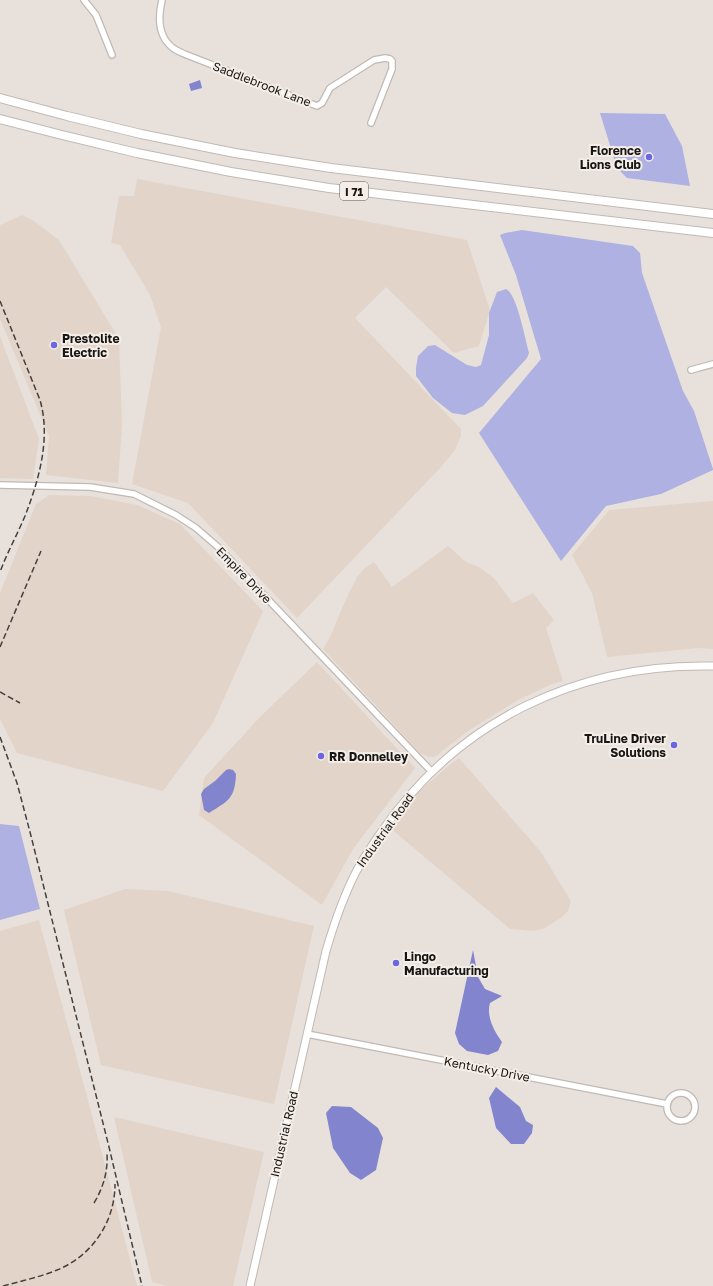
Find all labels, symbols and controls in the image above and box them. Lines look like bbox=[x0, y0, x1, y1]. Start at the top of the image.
street label: Saddlebrook Lane bbox=[211, 58, 313, 110]
place label: Florence Lions Club bbox=[580, 143, 642, 172]
marker: Florence Lions Club bbox=[644, 152, 654, 162]
road number: I 71 bbox=[340, 182, 368, 200]
place label: Prestolite Electric bbox=[62, 331, 119, 360]
marker: Prestolite Electric bbox=[49, 340, 59, 350]
street label: Empire Drive bbox=[213, 544, 275, 606]
place label: TruLine Driver Solutions bbox=[584, 731, 666, 760]
marker: TruLine Driver Solutions bbox=[669, 740, 679, 750]
place label: RR Donnelley bbox=[329, 749, 409, 764]
marker: RR Donnelley bbox=[316, 751, 326, 761]
street label: Industrial Road bbox=[353, 790, 417, 870]
place label: Lingo Manufacturing bbox=[404, 949, 489, 978]
marker: Lingo Manufacturing bbox=[391, 958, 401, 968]
street label: Kentucky Drive bbox=[443, 1053, 531, 1085]
street label: Industrial Road bbox=[267, 1090, 301, 1178]

